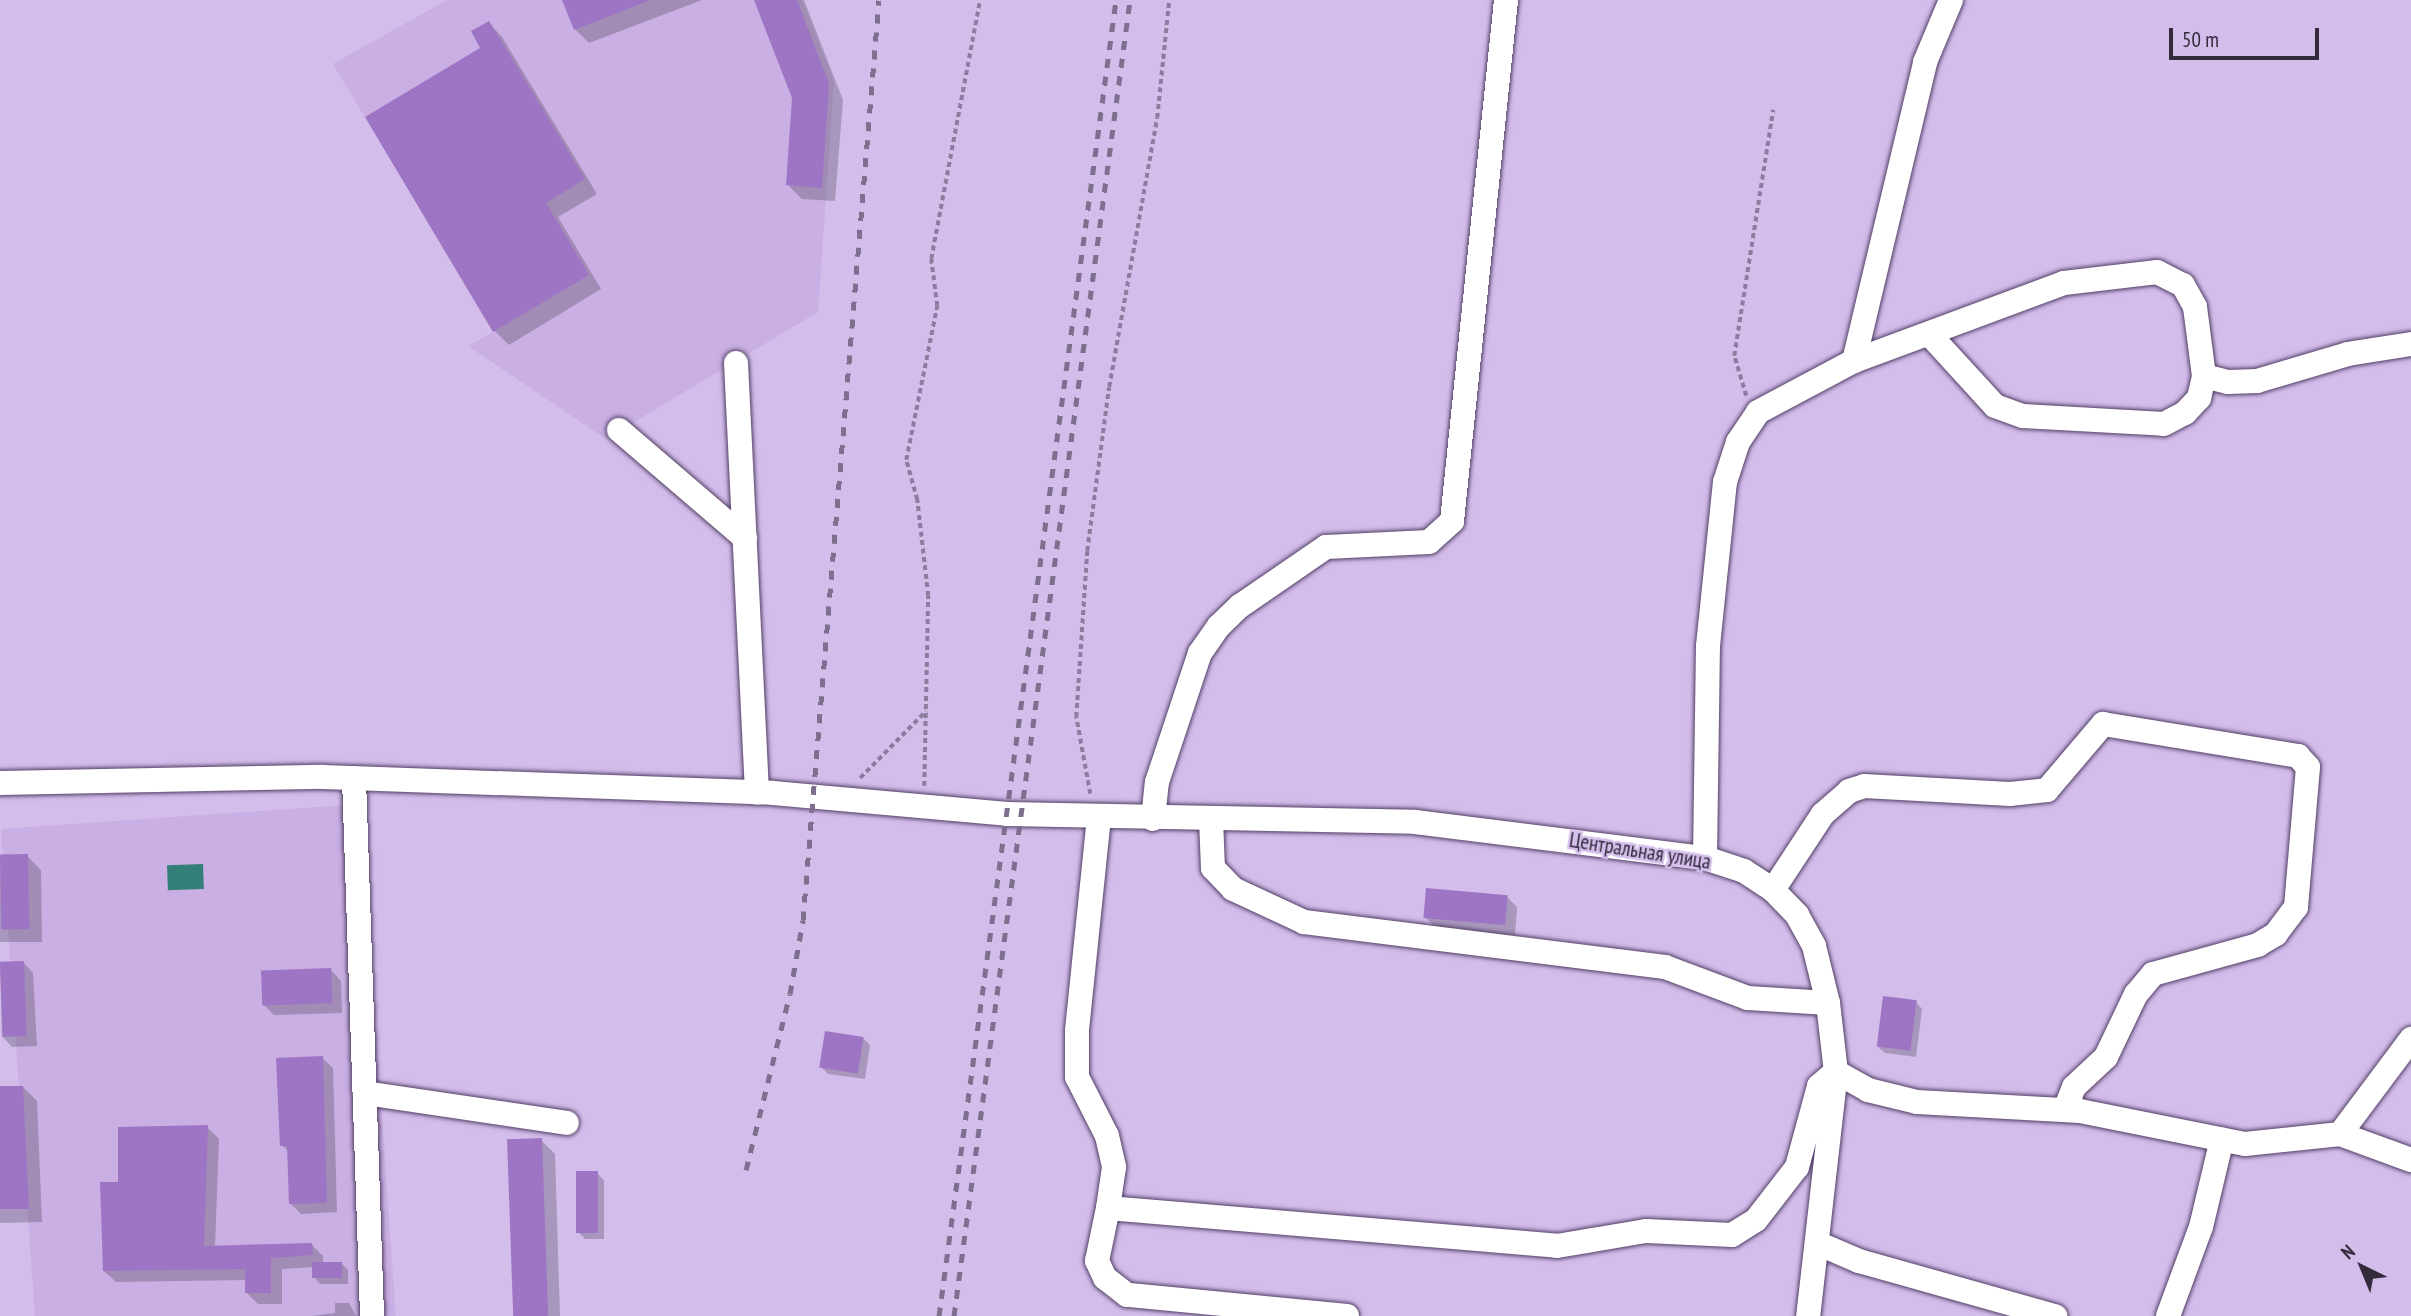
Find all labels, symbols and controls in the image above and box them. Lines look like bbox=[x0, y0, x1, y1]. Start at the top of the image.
scale bar bbox=[2173, 14, 2324, 58]
text: 50 m bbox=[2182, 26, 2219, 53]
street label: Центральная улица bbox=[1567, 827, 1713, 875]
north arrow bbox=[2327, 1232, 2397, 1302]
text: N bbox=[2336, 1239, 2360, 1264]

